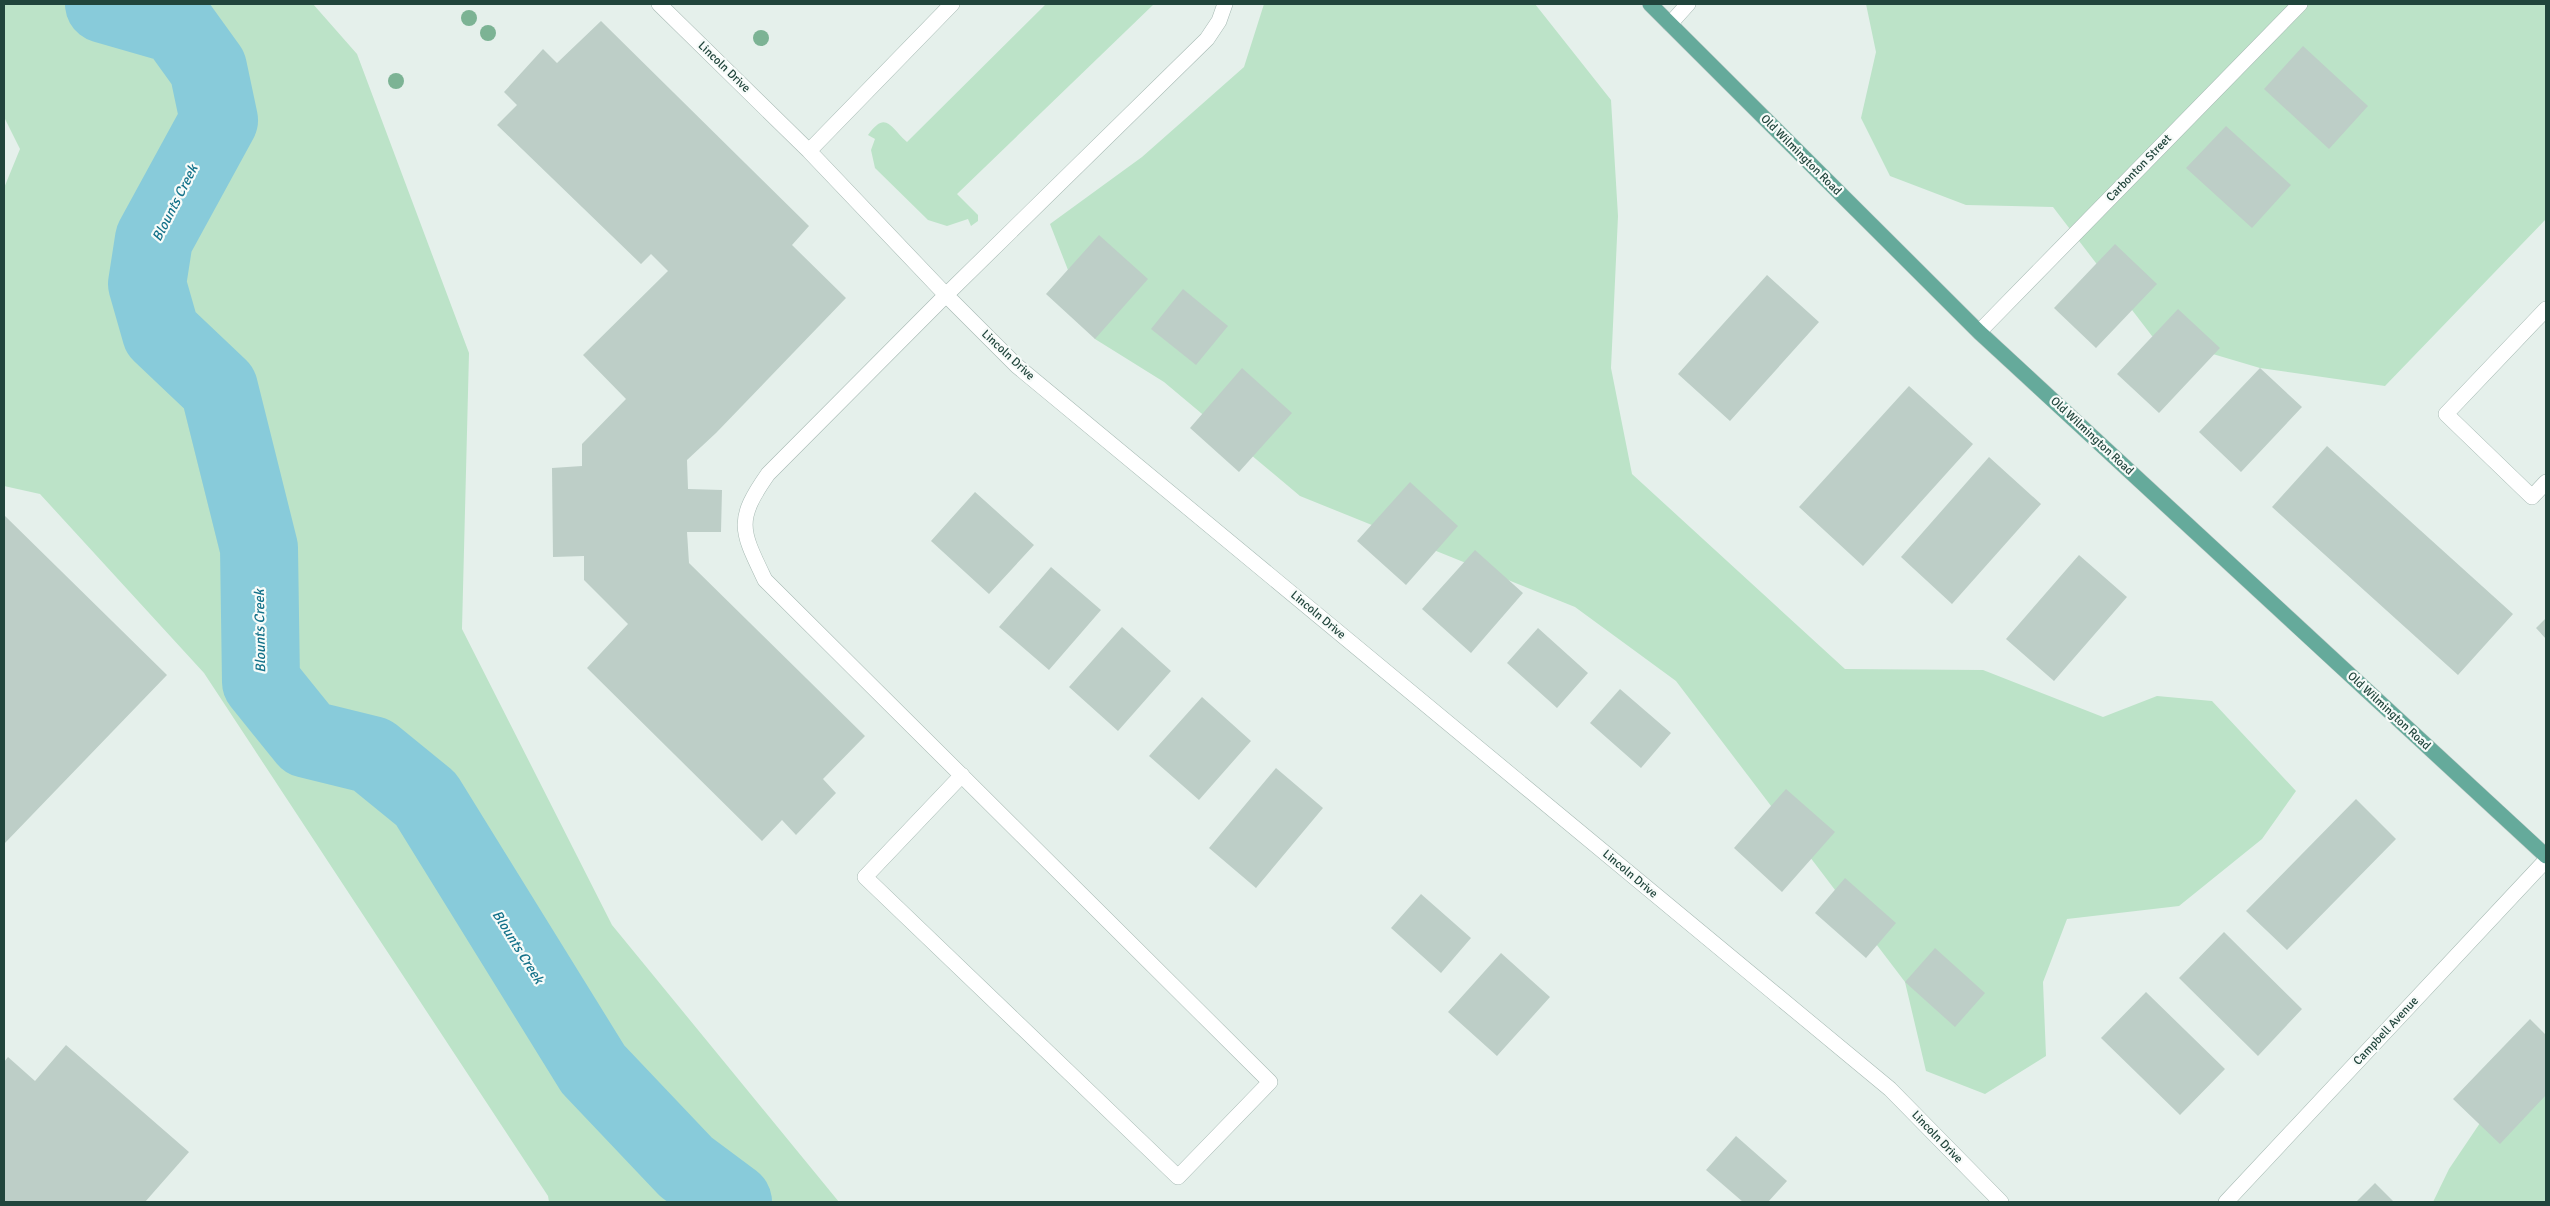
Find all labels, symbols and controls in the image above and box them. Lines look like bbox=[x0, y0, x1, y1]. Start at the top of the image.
street label: Lincoln Drive bbox=[695, 38, 753, 96]
street label: Old Wilmington Road bbox=[1757, 111, 1845, 199]
street label: Carbonton Street bbox=[2103, 131, 2175, 205]
water label: Blounts Creek bbox=[148, 160, 202, 244]
street label: Lincoln Drive bbox=[978, 327, 1038, 383]
street label: Old Wilmington Road bbox=[2047, 394, 2137, 478]
water label: Blounts Creek bbox=[251, 587, 269, 673]
street label: Lincoln Drive bbox=[1287, 588, 1349, 642]
street label: Old Wilmington Road bbox=[2344, 669, 2434, 753]
street label: Lincoln Drive bbox=[1599, 847, 1661, 901]
water label: Blounts Creek bbox=[489, 907, 548, 989]
street label: Campbell Avenue bbox=[2350, 993, 2422, 1069]
street label: Lincoln Drive bbox=[1908, 1108, 1966, 1166]

